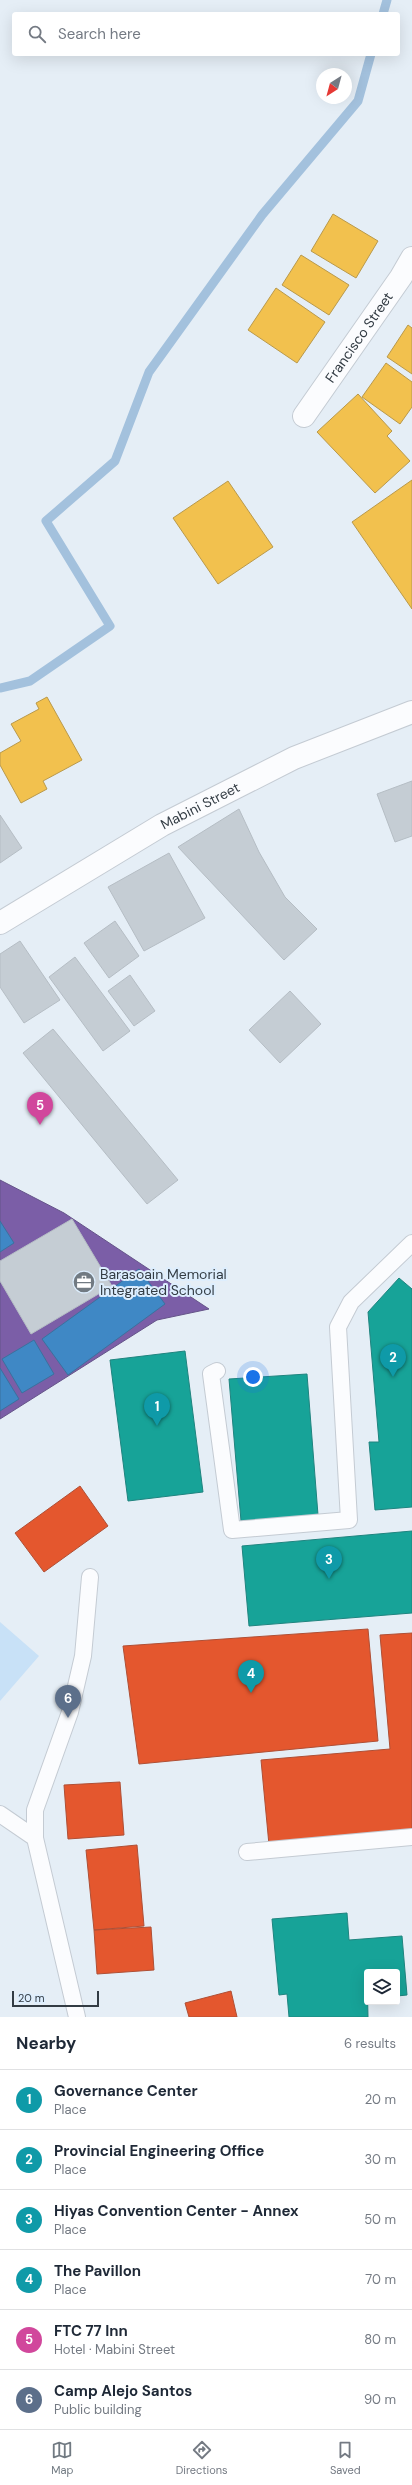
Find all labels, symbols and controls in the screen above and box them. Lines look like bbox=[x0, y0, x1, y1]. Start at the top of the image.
search box bbox=[12, 12, 400, 56]
icon: search bbox=[26, 23, 48, 45]
text: Search here bbox=[58, 24, 141, 44]
north arrow bbox=[316, 68, 352, 104]
street label: Francisco Street bbox=[321, 288, 397, 386]
street label: Mabini Street bbox=[157, 778, 243, 833]
pin: 5 bbox=[27, 1092, 53, 1125]
place label: Barasoain Memorial Integrated School bbox=[100, 1265, 227, 1299]
office icon: Barasoain Memorial Integrated School bbox=[71, 1269, 97, 1295]
pin: 2 bbox=[380, 1344, 406, 1377]
your location bbox=[243, 1367, 263, 1387]
pin: 1 bbox=[144, 1393, 170, 1426]
pin: 3 bbox=[316, 1546, 342, 1579]
pin: 4 bbox=[238, 1660, 264, 1693]
pin: 6 bbox=[55, 1685, 81, 1718]
map controls bbox=[364, 1969, 400, 2005]
button: layers bbox=[364, 1969, 400, 2005]
scale bar bbox=[12, 1989, 99, 2008]
text: 20 m bbox=[18, 1991, 44, 2005]
text: Nearby bbox=[16, 2032, 76, 2054]
text: 6 results bbox=[344, 2035, 396, 2052]
text: Governance Center bbox=[54, 2081, 198, 2101]
text: 1 bbox=[27, 2091, 31, 2108]
text: 20 m bbox=[365, 2091, 396, 2108]
text: Place bbox=[54, 2101, 86, 2118]
text: Provincial Engineering Office bbox=[54, 2141, 264, 2161]
text: 2 bbox=[25, 2151, 33, 2168]
text: 30 m bbox=[364, 2151, 396, 2168]
text: Place bbox=[54, 2161, 86, 2178]
text: Hiyas Convention Center - Annex bbox=[54, 2201, 299, 2221]
text: 3 bbox=[25, 2211, 33, 2228]
text: 50 m bbox=[364, 2211, 396, 2228]
text: Place bbox=[54, 2221, 86, 2238]
text: The Pavillon bbox=[54, 2261, 141, 2281]
text: 4 bbox=[25, 2271, 33, 2288]
text: 70 m bbox=[365, 2271, 396, 2288]
text: Place bbox=[54, 2281, 86, 2298]
text: FTC 77 Inn bbox=[54, 2321, 128, 2341]
text: 5 bbox=[25, 2331, 33, 2348]
text: 80 m bbox=[364, 2331, 396, 2348]
text: Hotel · Mabini Street bbox=[54, 2341, 175, 2358]
text: Camp Alejo Santos bbox=[54, 2381, 192, 2401]
text: 6 bbox=[25, 2391, 33, 2408]
text: 90 m bbox=[364, 2391, 396, 2408]
text: Public building bbox=[54, 2401, 142, 2418]
tab: Map bbox=[51, 2439, 73, 2477]
tab: Directions bbox=[176, 2439, 228, 2477]
tab: Saved bbox=[330, 2439, 361, 2477]

